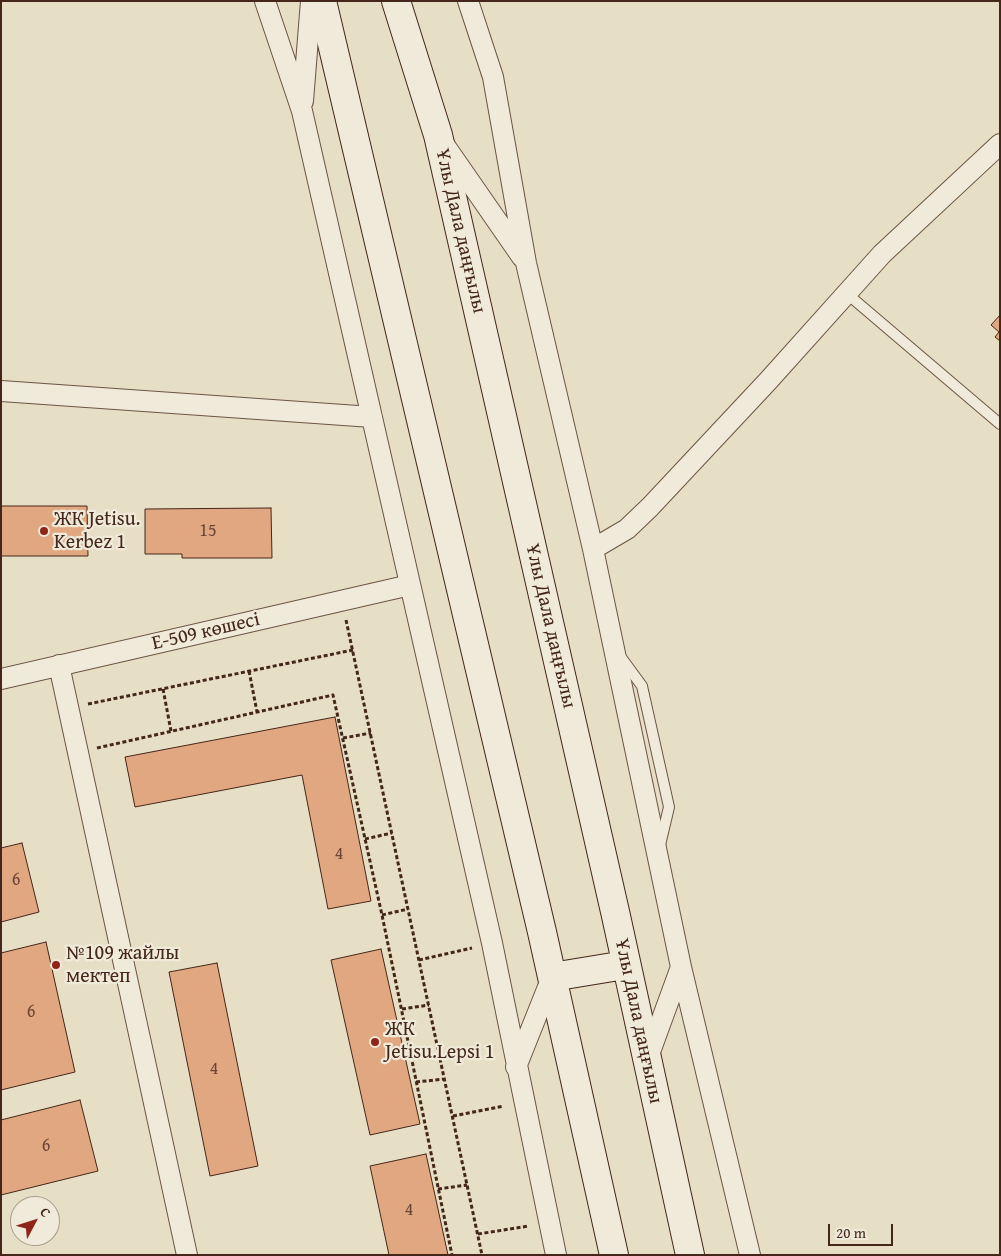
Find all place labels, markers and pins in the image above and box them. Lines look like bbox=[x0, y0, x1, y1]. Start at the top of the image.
place label: ЖК Jetisu. Kerbez 1 bbox=[54, 508, 140, 555]
marker: ЖК Jetisu. Kerbez 1 bbox=[38, 525, 50, 537]
place label: №109 жайлы мектеп bbox=[66, 942, 179, 989]
marker: №109 жайлы мектеп bbox=[50, 959, 62, 971]
place label: ЖК Jetisu.Lepsi 1 bbox=[385, 1018, 494, 1065]
marker: ЖК Jetisu.Lepsi 1 bbox=[369, 1036, 381, 1048]

